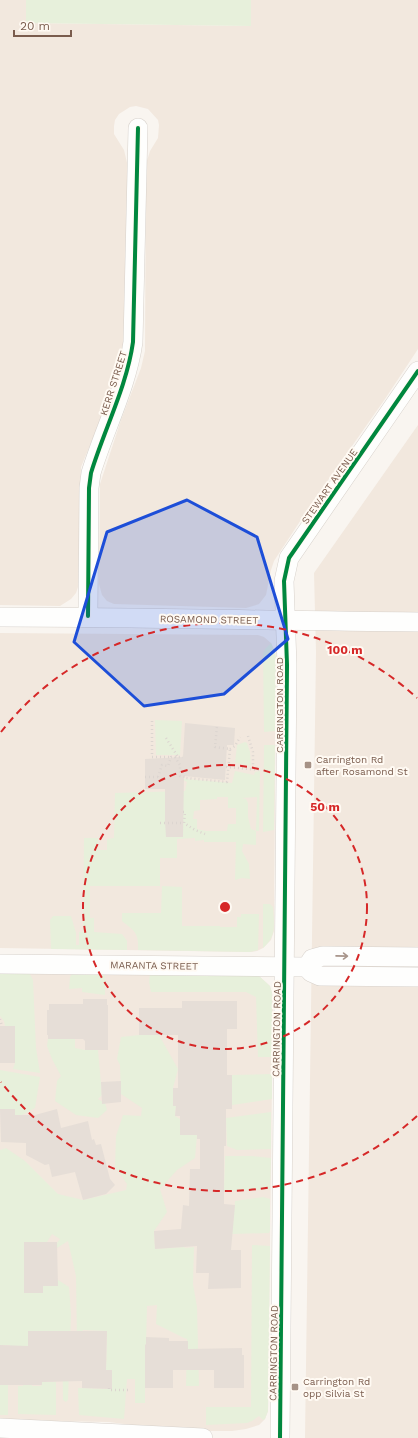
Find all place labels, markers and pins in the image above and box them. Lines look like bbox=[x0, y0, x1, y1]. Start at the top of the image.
place label: Carrington Rd after Rosamond St bbox=[316, 754, 408, 777]
marker: Carrington Rd after Rosamond St bbox=[303, 760, 313, 770]
centre of rings bbox=[218, 900, 232, 914]
place label: Carrington Rd opp Silvia St bbox=[303, 1376, 370, 1399]
marker: Carrington Rd opp Silvia St bbox=[290, 1382, 300, 1392]

